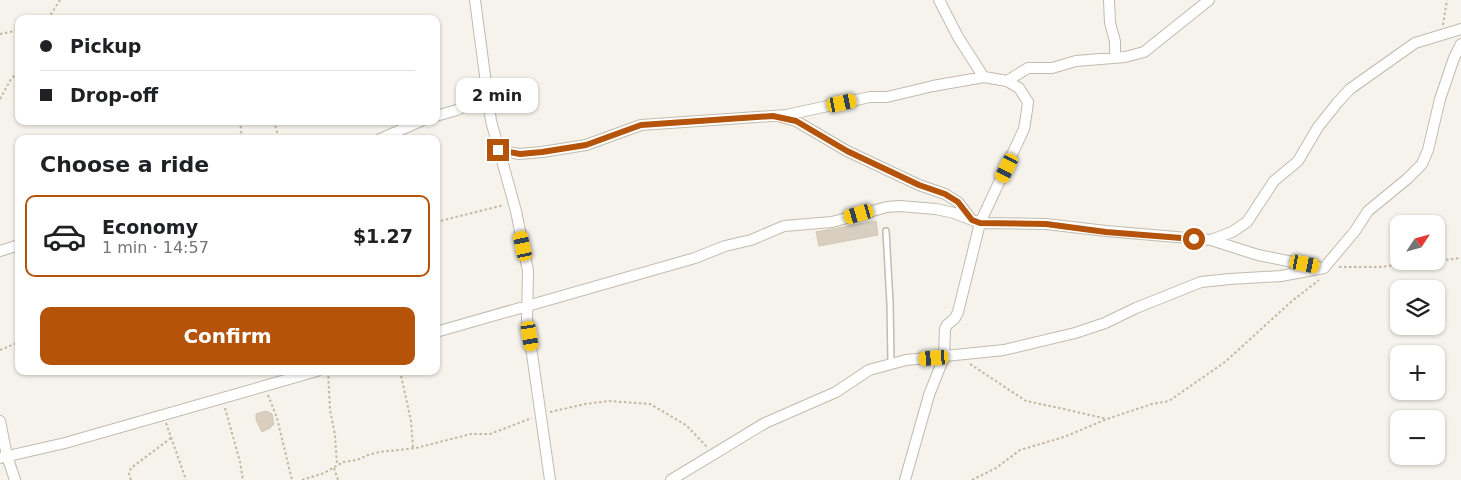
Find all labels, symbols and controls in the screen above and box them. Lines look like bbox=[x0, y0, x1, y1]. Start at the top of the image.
text: Pickup bbox=[70, 35, 141, 57]
callout: 2 min bbox=[457, 78, 539, 112]
text: Drop-off bbox=[70, 84, 158, 106]
text: 2 min bbox=[472, 86, 522, 105]
car bbox=[825, 93, 858, 113]
route end bbox=[487, 139, 509, 161]
car bbox=[993, 151, 1020, 185]
text: Choose a ride bbox=[40, 152, 209, 177]
car bbox=[842, 203, 875, 225]
icon: car bbox=[42, 214, 87, 259]
north arrow bbox=[1390, 215, 1445, 270]
map controls bbox=[1390, 215, 1445, 465]
text: Economy bbox=[102, 216, 198, 238]
text: $1.27 bbox=[353, 225, 413, 247]
route start bbox=[1183, 228, 1205, 250]
car bbox=[512, 230, 533, 262]
text: 1 min · 14:57 bbox=[102, 238, 209, 257]
car bbox=[1288, 254, 1321, 274]
button: layers bbox=[1390, 280, 1445, 335]
button: Confirm bbox=[40, 307, 415, 365]
car bbox=[520, 320, 539, 352]
button: + bbox=[1390, 345, 1445, 400]
car bbox=[918, 349, 949, 367]
button: − bbox=[1390, 410, 1445, 465]

